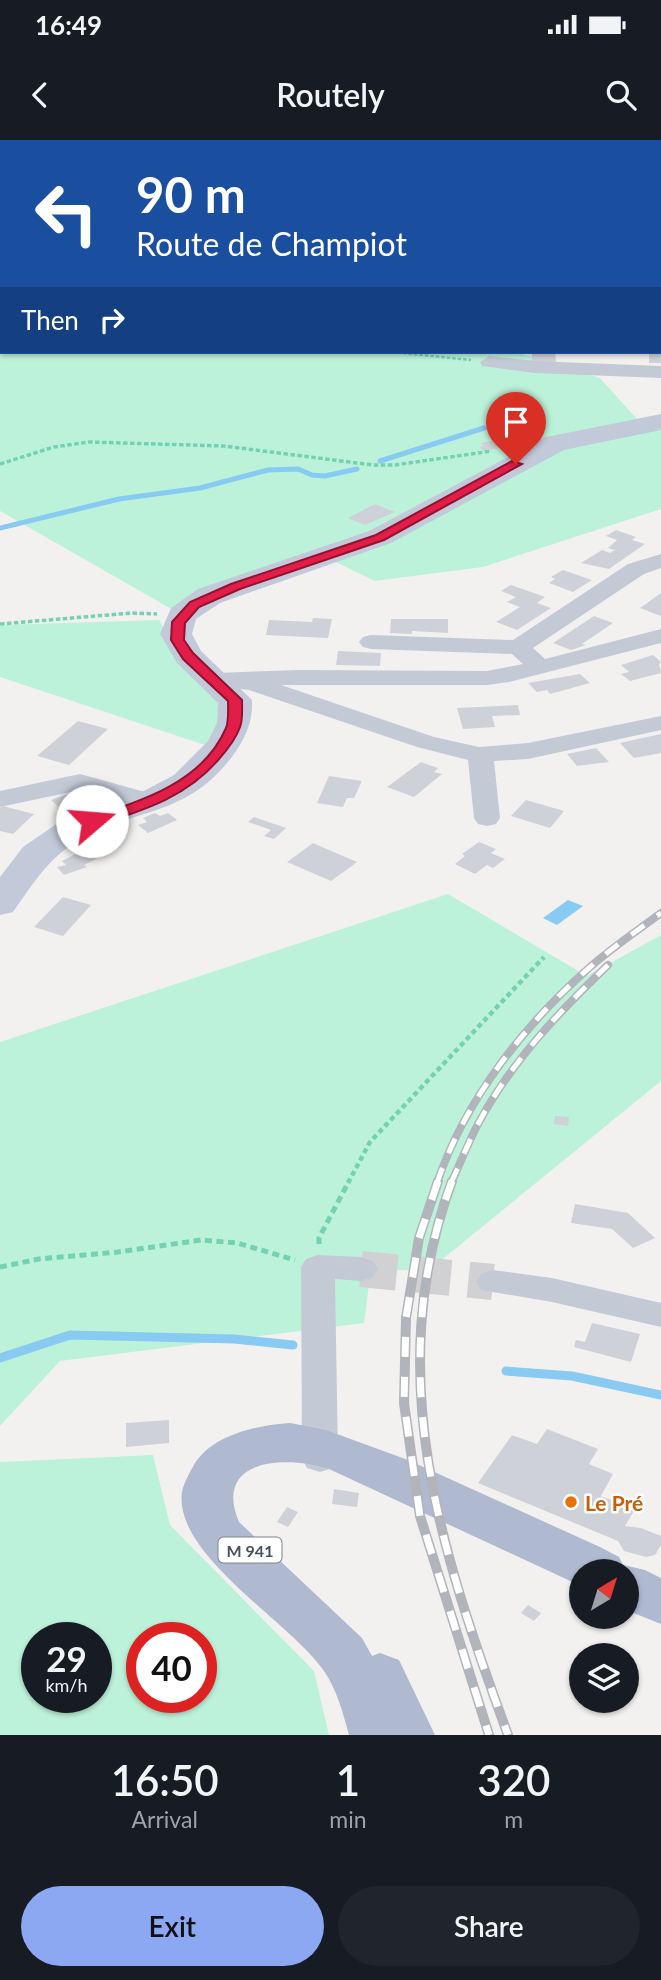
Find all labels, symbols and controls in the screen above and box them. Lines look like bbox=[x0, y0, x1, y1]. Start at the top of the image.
text: 16:49 bbox=[35, 9, 102, 41]
text: Routely bbox=[276, 75, 385, 114]
icon: back bbox=[21, 76, 59, 114]
icon: search bbox=[602, 76, 640, 114]
text: 90 m bbox=[136, 165, 246, 223]
icon: left bbox=[21, 168, 112, 259]
text: Route de Champiot bbox=[136, 224, 407, 263]
icon: right bbox=[93, 301, 131, 339]
text: Then bbox=[21, 304, 79, 336]
pin bbox=[486, 392, 546, 464]
icon: arrive bbox=[497, 403, 535, 441]
position arrow bbox=[55, 784, 129, 858]
place label: Le Pré bbox=[585, 1490, 643, 1515]
marker: Le Pré bbox=[563, 1494, 579, 1510]
road number: M 941 bbox=[218, 1538, 282, 1562]
north arrow bbox=[569, 1559, 639, 1629]
map controls bbox=[569, 1559, 639, 1713]
speed limit sign: 40 bbox=[126, 1622, 217, 1713]
text: 29 bbox=[46, 1637, 87, 1679]
button: layers bbox=[569, 1643, 639, 1713]
text: km/h bbox=[45, 1674, 88, 1696]
text: 16:50 bbox=[111, 1755, 219, 1805]
text: 1 bbox=[336, 1755, 360, 1805]
text: 320 bbox=[477, 1755, 550, 1805]
text: Arrival bbox=[132, 1805, 198, 1833]
text: min bbox=[329, 1805, 367, 1833]
text: m bbox=[504, 1805, 523, 1833]
button: Exit bbox=[21, 1886, 324, 1966]
button: Share bbox=[338, 1886, 640, 1966]

